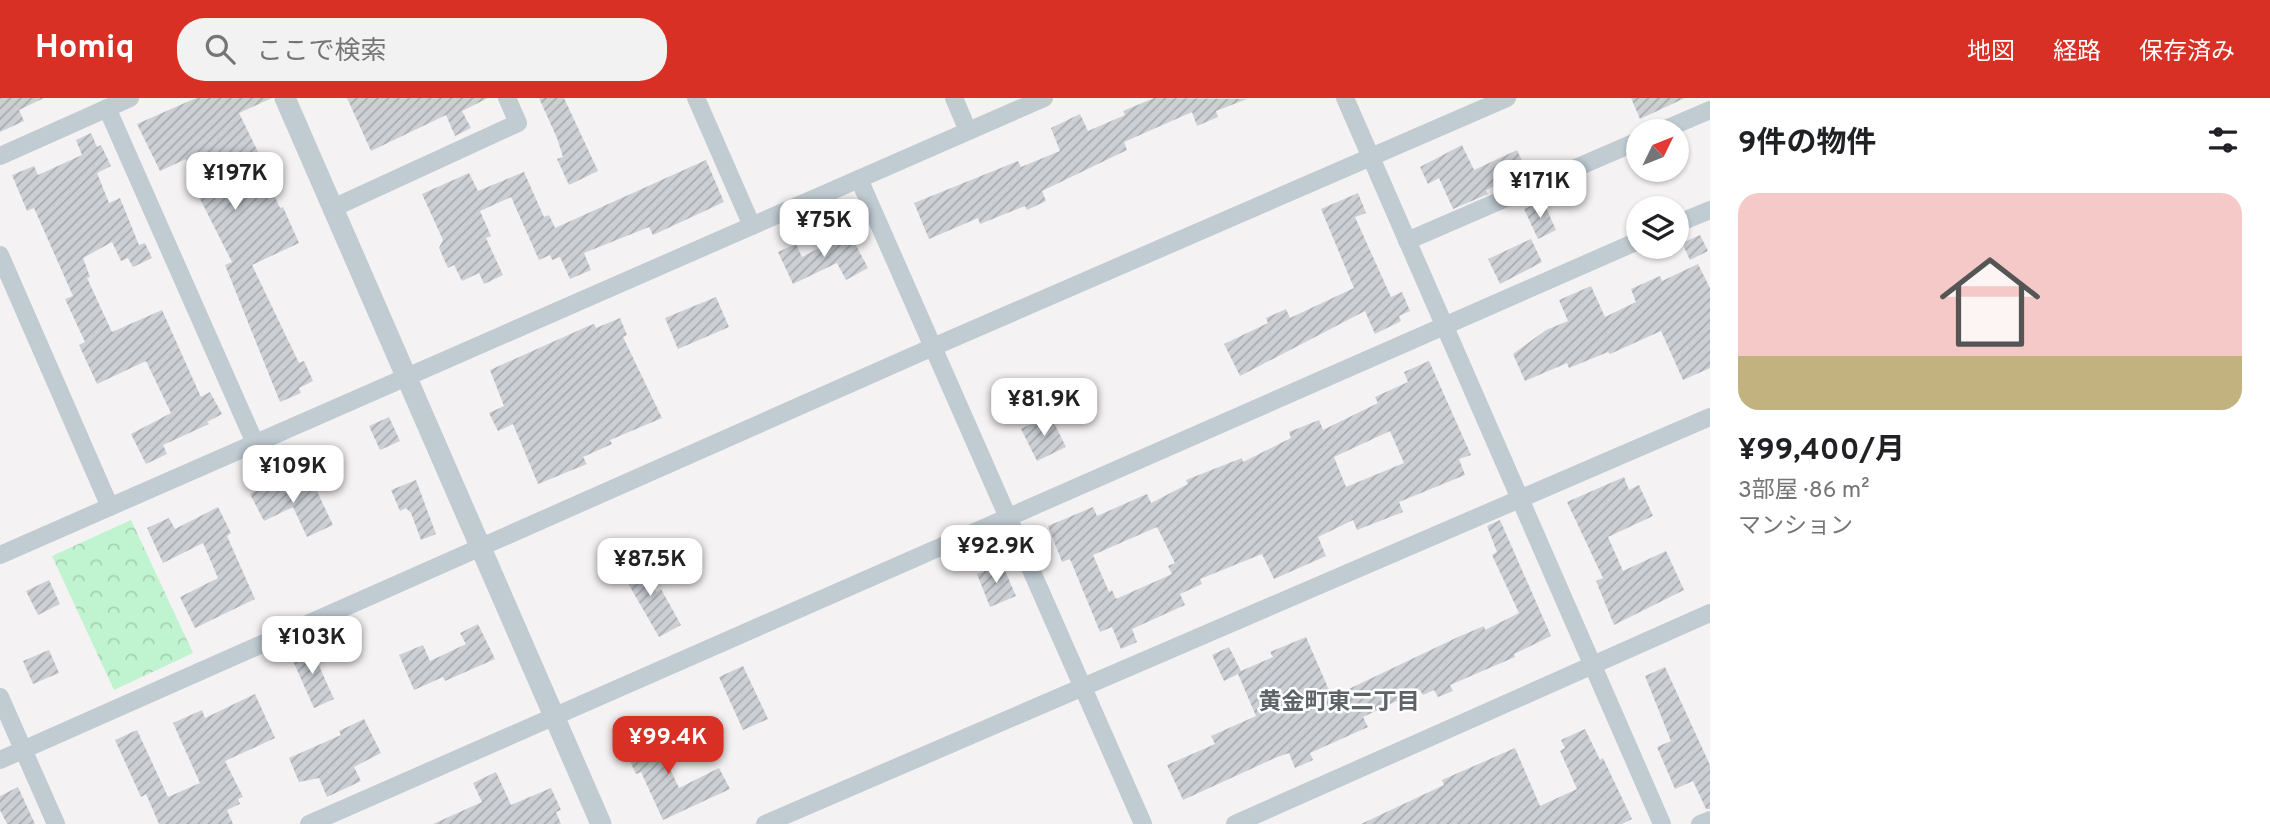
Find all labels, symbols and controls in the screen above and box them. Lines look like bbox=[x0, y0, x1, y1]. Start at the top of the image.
search box bbox=[177, 18, 667, 81]
text: Homiq bbox=[35, 28, 135, 70]
icon: search bbox=[201, 30, 239, 68]
text: ここで検索 bbox=[257, 36, 387, 69]
text: 地図 bbox=[1967, 38, 2015, 68]
text: 経路 bbox=[2053, 38, 2101, 68]
text: 保存済み bbox=[2139, 38, 2235, 68]
north arrow bbox=[1626, 119, 1689, 182]
map controls bbox=[1626, 119, 1689, 259]
icon: filters bbox=[2204, 121, 2242, 159]
text: 9件の物件 bbox=[1738, 126, 1876, 163]
pin: ¥197K bbox=[186, 152, 284, 212]
text: ¥197K bbox=[202, 160, 268, 189]
pin: ¥171K bbox=[1491, 160, 1589, 220]
text: ¥171K bbox=[1509, 168, 1571, 197]
button: layers bbox=[1626, 196, 1689, 259]
pin: ¥75K bbox=[783, 200, 865, 259]
text: ¥75K bbox=[796, 207, 852, 236]
icon: home bbox=[1927, 239, 2053, 365]
pin: ¥81.9K bbox=[987, 378, 1101, 438]
text: ¥81.9K bbox=[1007, 386, 1081, 415]
text: ¥99,400/月 bbox=[1738, 433, 1905, 470]
pin: ¥109K bbox=[244, 446, 342, 505]
text: ¥109K bbox=[259, 453, 327, 482]
text: 3部屋 · 86 m² bbox=[1738, 477, 1870, 506]
text: マンション bbox=[1738, 513, 1853, 542]
pin: ¥92.9K bbox=[939, 526, 1053, 585]
text: ¥92.9K bbox=[957, 533, 1035, 562]
pin: ¥87.5K bbox=[593, 538, 707, 598]
text: ¥87.5K bbox=[613, 546, 687, 575]
pin: ¥103K bbox=[263, 616, 361, 676]
text: ¥103K bbox=[278, 624, 346, 653]
district label: 黄金町東二丁目 bbox=[1259, 689, 1420, 718]
pin: ¥99.4K bbox=[611, 716, 725, 776]
text: ¥99.4K bbox=[629, 724, 707, 753]

